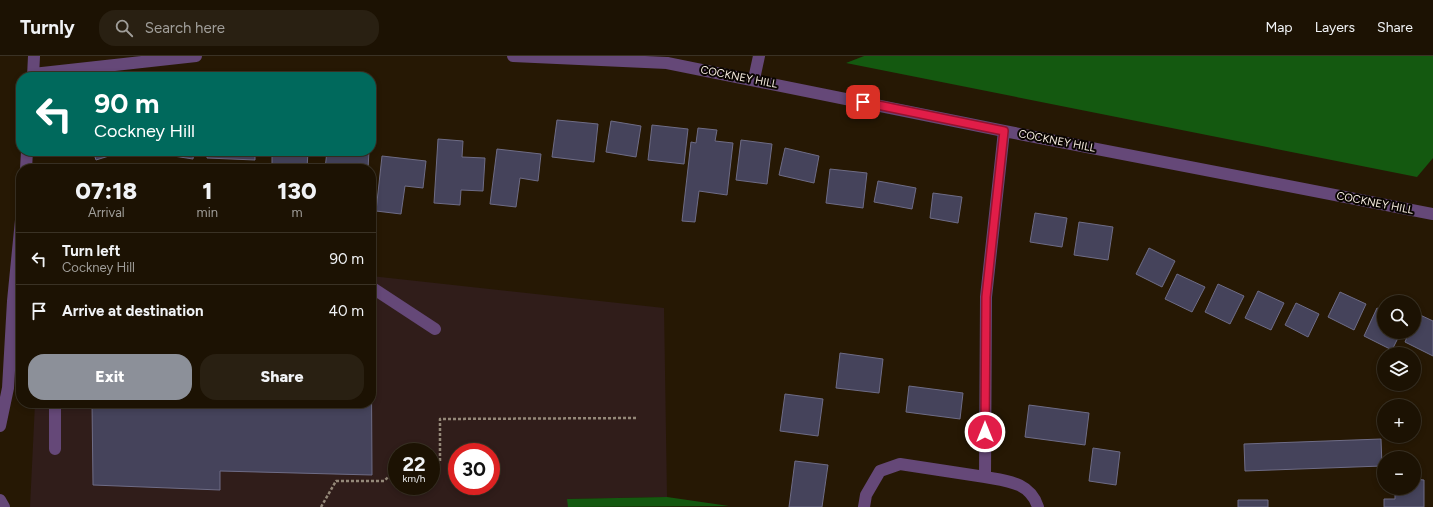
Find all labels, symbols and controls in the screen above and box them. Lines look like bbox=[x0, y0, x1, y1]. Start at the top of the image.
search box bbox=[99, 10, 379, 46]
text: Turnly bbox=[20, 16, 75, 39]
icon: search bbox=[113, 17, 135, 39]
text: Search here bbox=[145, 19, 225, 37]
text: Map bbox=[1265, 19, 1293, 36]
text: Layers bbox=[1315, 19, 1355, 36]
text: Share bbox=[1377, 19, 1413, 36]
street label: COCKNEY HILL bbox=[699, 63, 779, 91]
pin bbox=[846, 85, 880, 119]
text: 90 m bbox=[94, 86, 159, 120]
icon: left bbox=[28, 88, 80, 140]
icon: arrive bbox=[852, 91, 874, 113]
text: Cockney Hill bbox=[94, 120, 195, 142]
street label: COCKNEY HILL bbox=[1017, 127, 1097, 155]
text: 07:18 bbox=[75, 176, 137, 205]
text: 1 bbox=[202, 176, 212, 205]
text: 130 bbox=[277, 176, 317, 205]
street label: COCKNEY HILL bbox=[1335, 189, 1415, 217]
text: Arrival bbox=[88, 205, 125, 220]
text: min bbox=[197, 205, 218, 220]
text: m bbox=[291, 205, 302, 220]
text: Turn left bbox=[62, 242, 120, 260]
icon: left bbox=[28, 248, 50, 270]
text: 90 m bbox=[329, 250, 364, 268]
text: Cockney Hill bbox=[62, 260, 135, 275]
map controls bbox=[1377, 295, 1421, 495]
button: search bbox=[1377, 295, 1421, 339]
icon: arrive bbox=[28, 300, 50, 322]
text: Arrive at destination bbox=[62, 302, 203, 320]
text: 40 m bbox=[329, 302, 364, 320]
button: layers bbox=[1377, 347, 1421, 391]
button: Exit bbox=[28, 354, 192, 400]
button: Share bbox=[200, 354, 364, 400]
button: + bbox=[1377, 399, 1421, 443]
position arrow bbox=[964, 411, 1006, 453]
speed limit sign: 30 bbox=[448, 443, 500, 495]
button: − bbox=[1377, 451, 1421, 495]
text: 22 bbox=[402, 452, 426, 476]
text: km/h bbox=[403, 472, 425, 485]

